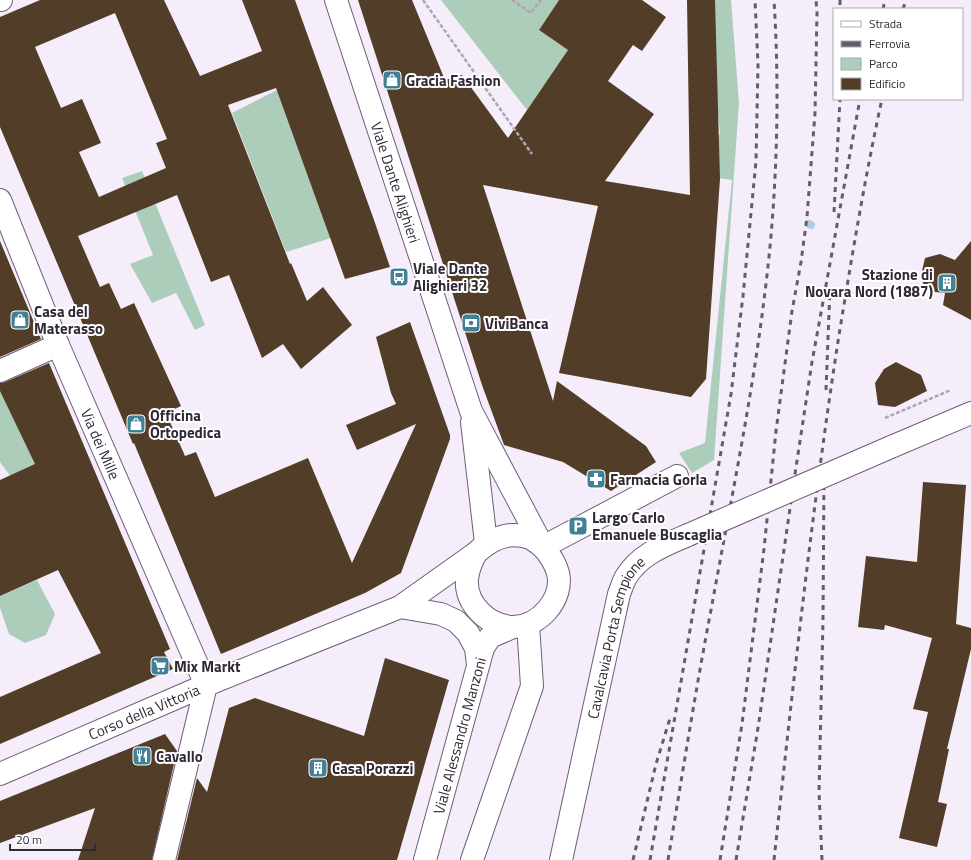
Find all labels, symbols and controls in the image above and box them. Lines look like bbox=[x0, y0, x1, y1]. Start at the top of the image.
legend bbox=[833, 8, 963, 100]
text: Strada bbox=[869, 14, 902, 33]
text: Ferrovia bbox=[869, 34, 910, 53]
text: Parco bbox=[869, 54, 898, 73]
shop icon: Gracia Fashion bbox=[381, 69, 403, 91]
place label: Gracia Fashion bbox=[406, 69, 501, 92]
text: Edificio bbox=[869, 74, 905, 93]
street label: Viale Dante Alighieri bbox=[365, 119, 427, 246]
place label: Viale Dante Alighieri 32 bbox=[413, 257, 488, 297]
place label: Stazione di Novara Nord (1887) bbox=[805, 263, 933, 303]
bus stop icon: Viale Dante Alighieri 32 bbox=[388, 266, 410, 288]
building icon: Stazione di Novara Nord (1887) bbox=[936, 272, 958, 294]
place label: Casa del Materasso bbox=[34, 300, 103, 340]
shop icon: Casa del Materasso bbox=[9, 309, 31, 331]
bank icon: ViviBanca bbox=[460, 312, 482, 334]
place label: ViviBanca bbox=[485, 312, 549, 335]
place label: Officina Ortopedica bbox=[150, 404, 221, 444]
street label: Via dei Mille bbox=[75, 405, 127, 483]
shop icon: Officina Ortopedica bbox=[125, 413, 147, 435]
pharmacy icon: Farmacia Gorla bbox=[585, 468, 607, 490]
place label: Farmacia Gorla bbox=[610, 468, 708, 491]
place label: Largo Carlo Emanuele Buscaglia bbox=[592, 506, 723, 546]
parking icon: Largo Carlo Emanuele Buscaglia bbox=[567, 515, 589, 537]
street label: Cavalcavia Porta Sempione bbox=[581, 550, 650, 721]
street label: Viale Alessandro Manzoni bbox=[427, 654, 491, 817]
supermarket icon: Mix Markt bbox=[149, 655, 171, 677]
place label: Mix Markt bbox=[174, 655, 241, 678]
street label: Corso della Vittoria bbox=[85, 678, 204, 746]
restaurant icon: Cavallo bbox=[131, 745, 153, 767]
place label: Cavallo bbox=[156, 745, 203, 768]
building icon: Casa Porazzi bbox=[307, 757, 329, 779]
place label: Casa Porazzi bbox=[332, 757, 413, 780]
scale bar bbox=[10, 826, 95, 852]
text: 20 m bbox=[16, 830, 42, 849]

